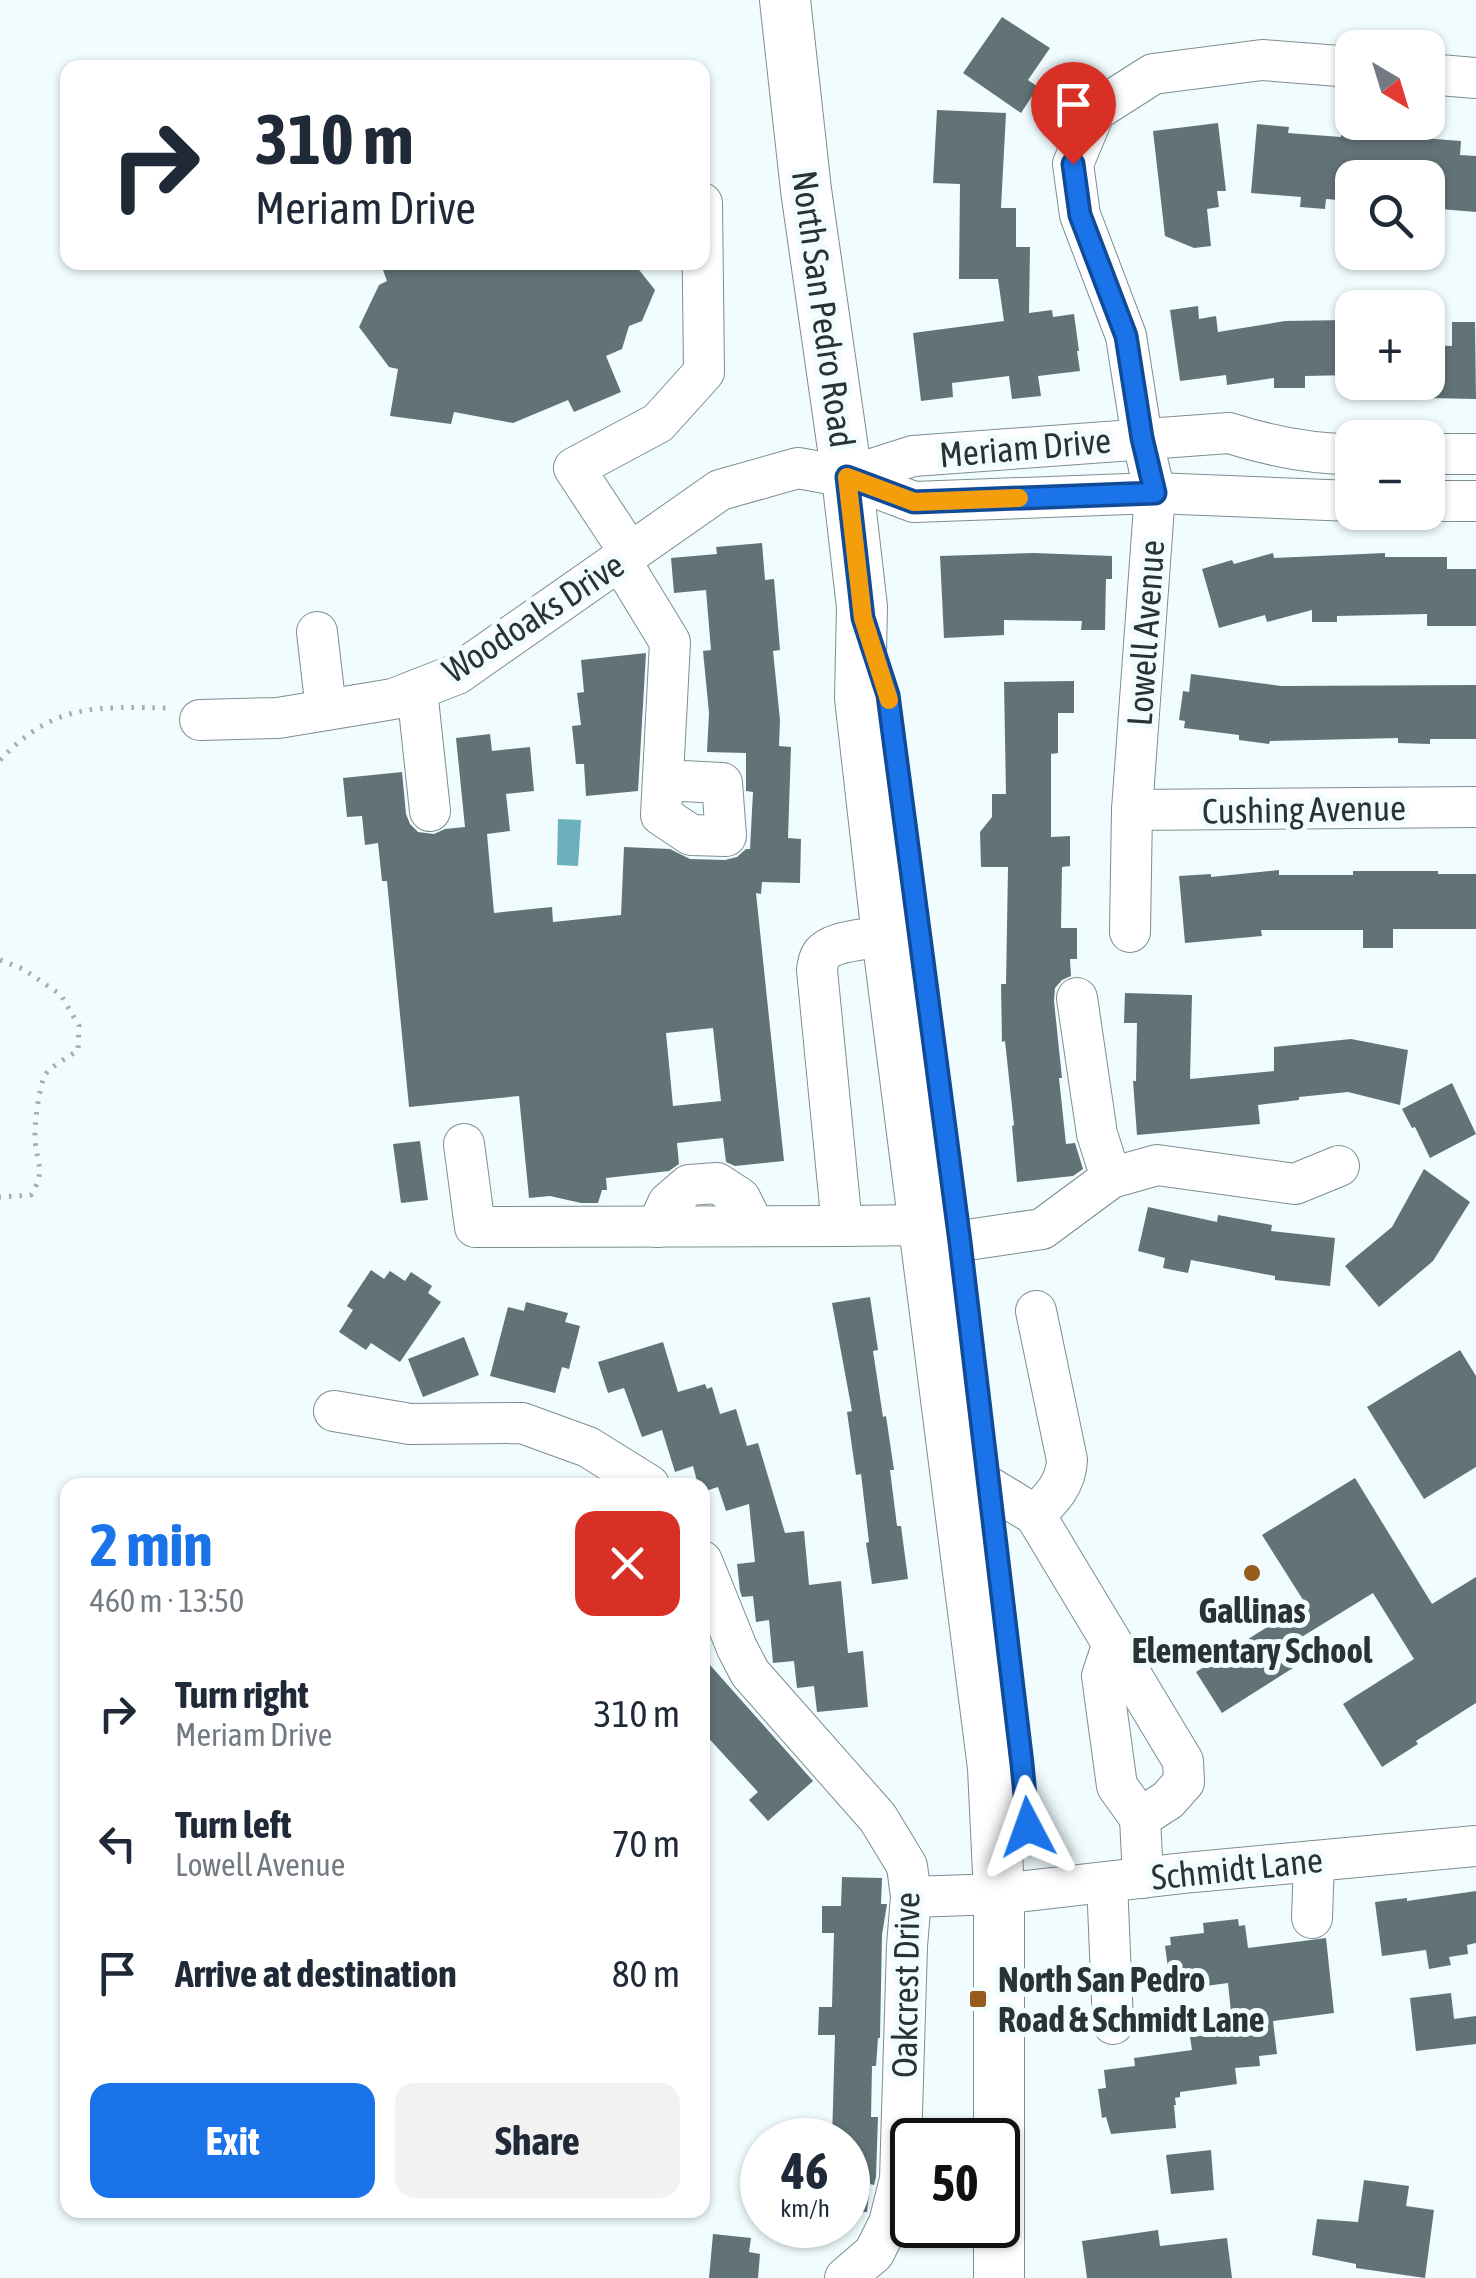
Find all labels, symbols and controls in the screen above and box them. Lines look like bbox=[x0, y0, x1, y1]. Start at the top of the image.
north arrow bbox=[1335, 30, 1445, 140]
map controls bbox=[1335, 30, 1445, 530]
pin bbox=[1031, 62, 1116, 165]
icon: arrive bbox=[1046, 77, 1101, 132]
text: 310 m bbox=[255, 99, 414, 179]
icon: right bbox=[90, 100, 220, 230]
button: search bbox=[1335, 160, 1445, 270]
street label: North San Pedro Road bbox=[785, 168, 863, 450]
text: Meriam Drive bbox=[255, 182, 476, 234]
button: + bbox=[1335, 290, 1445, 400]
street label: Meriam Drive bbox=[938, 420, 1112, 474]
button: − bbox=[1335, 420, 1445, 530]
street label: Lowell Avenue bbox=[1119, 539, 1171, 727]
street label: Woodoaks Drive bbox=[435, 544, 631, 690]
street label: Cushing Avenue bbox=[1202, 787, 1406, 831]
text: 2 min bbox=[90, 1510, 213, 1579]
button: close bbox=[575, 1511, 680, 1616]
marker: Gallinas Elementary School bbox=[1241, 1562, 1263, 1584]
text: 460 m · 13:50 bbox=[90, 1582, 244, 1619]
place label: Gallinas Elementary School bbox=[1132, 1590, 1373, 1670]
text: Turn right bbox=[175, 1673, 309, 1716]
icon: right bbox=[90, 1686, 145, 1741]
text: 310 m bbox=[594, 1692, 680, 1735]
text: Meriam Drive bbox=[175, 1716, 332, 1753]
position arrow bbox=[976, 1775, 1080, 1879]
text: Turn left bbox=[175, 1803, 291, 1846]
icon: left bbox=[90, 1816, 145, 1871]
text: 70 m bbox=[612, 1822, 680, 1865]
street label: Schmidt Lane bbox=[1149, 1839, 1325, 1897]
text: Lowell Avenue bbox=[175, 1846, 345, 1883]
street label: Oakcrest Drive bbox=[883, 1892, 927, 2078]
icon: arrive bbox=[90, 1946, 145, 2001]
text: Arrive at destination bbox=[175, 1952, 457, 1995]
text: 80 m bbox=[612, 1952, 680, 1995]
place label: North San Pedro Road & Schmidt Lane bbox=[998, 1959, 1265, 2039]
marker: North San Pedro Road & Schmidt Lane bbox=[967, 1988, 989, 2010]
button: Exit bbox=[90, 2083, 375, 2198]
button: Share bbox=[395, 2083, 680, 2198]
speed limit sign: 50 bbox=[890, 2118, 1020, 2248]
text: 46 bbox=[781, 2142, 828, 2200]
text: km/h bbox=[780, 2194, 830, 2222]

